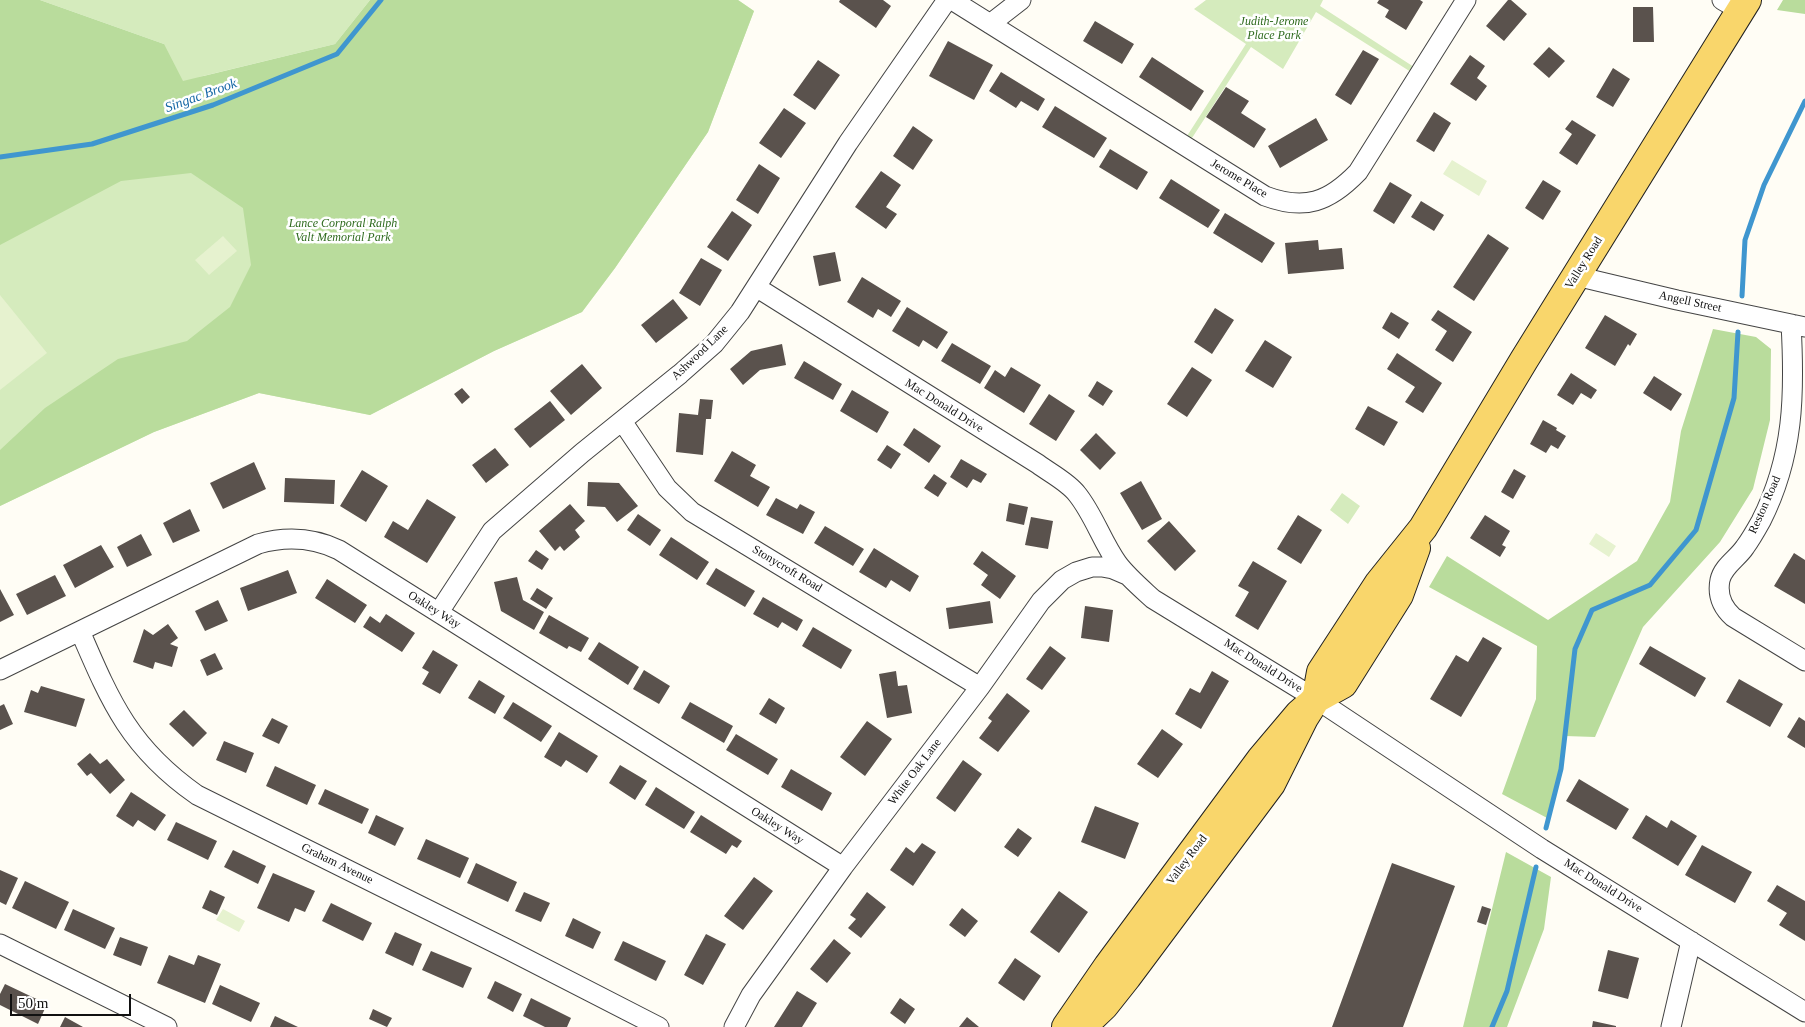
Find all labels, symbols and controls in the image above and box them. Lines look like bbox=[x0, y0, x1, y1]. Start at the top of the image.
park label: Judith-Jerome Place Park bbox=[1240, 15, 1308, 43]
water label: Singac Brook bbox=[163, 75, 239, 117]
street label: Jerome Place bbox=[1208, 156, 1270, 202]
park label: Lance Corporal Ralph Valt Memorial Park bbox=[289, 217, 397, 245]
street label: Valley Road bbox=[1562, 234, 1606, 292]
street label: Angell Street bbox=[1657, 288, 1723, 316]
street label: Ashwood Lane bbox=[669, 322, 731, 384]
street label: Mac Donald Drive bbox=[902, 376, 986, 436]
street label: Reston Road bbox=[1746, 474, 1784, 536]
street label: Stonycroft Road bbox=[749, 542, 825, 596]
street label: Oakley Way bbox=[405, 588, 463, 632]
street label: Mac Donald Drive bbox=[1221, 636, 1305, 696]
street label: White Oak Lane bbox=[885, 736, 945, 808]
street label: Oakley Way bbox=[748, 804, 806, 848]
street label: Valley Road bbox=[1164, 832, 1210, 888]
street label: Graham Avenue bbox=[299, 840, 375, 888]
street label: Mac Donald Drive bbox=[1561, 856, 1645, 916]
scale bar bbox=[12, 984, 134, 1016]
text: 50 m bbox=[18, 995, 48, 1011]

